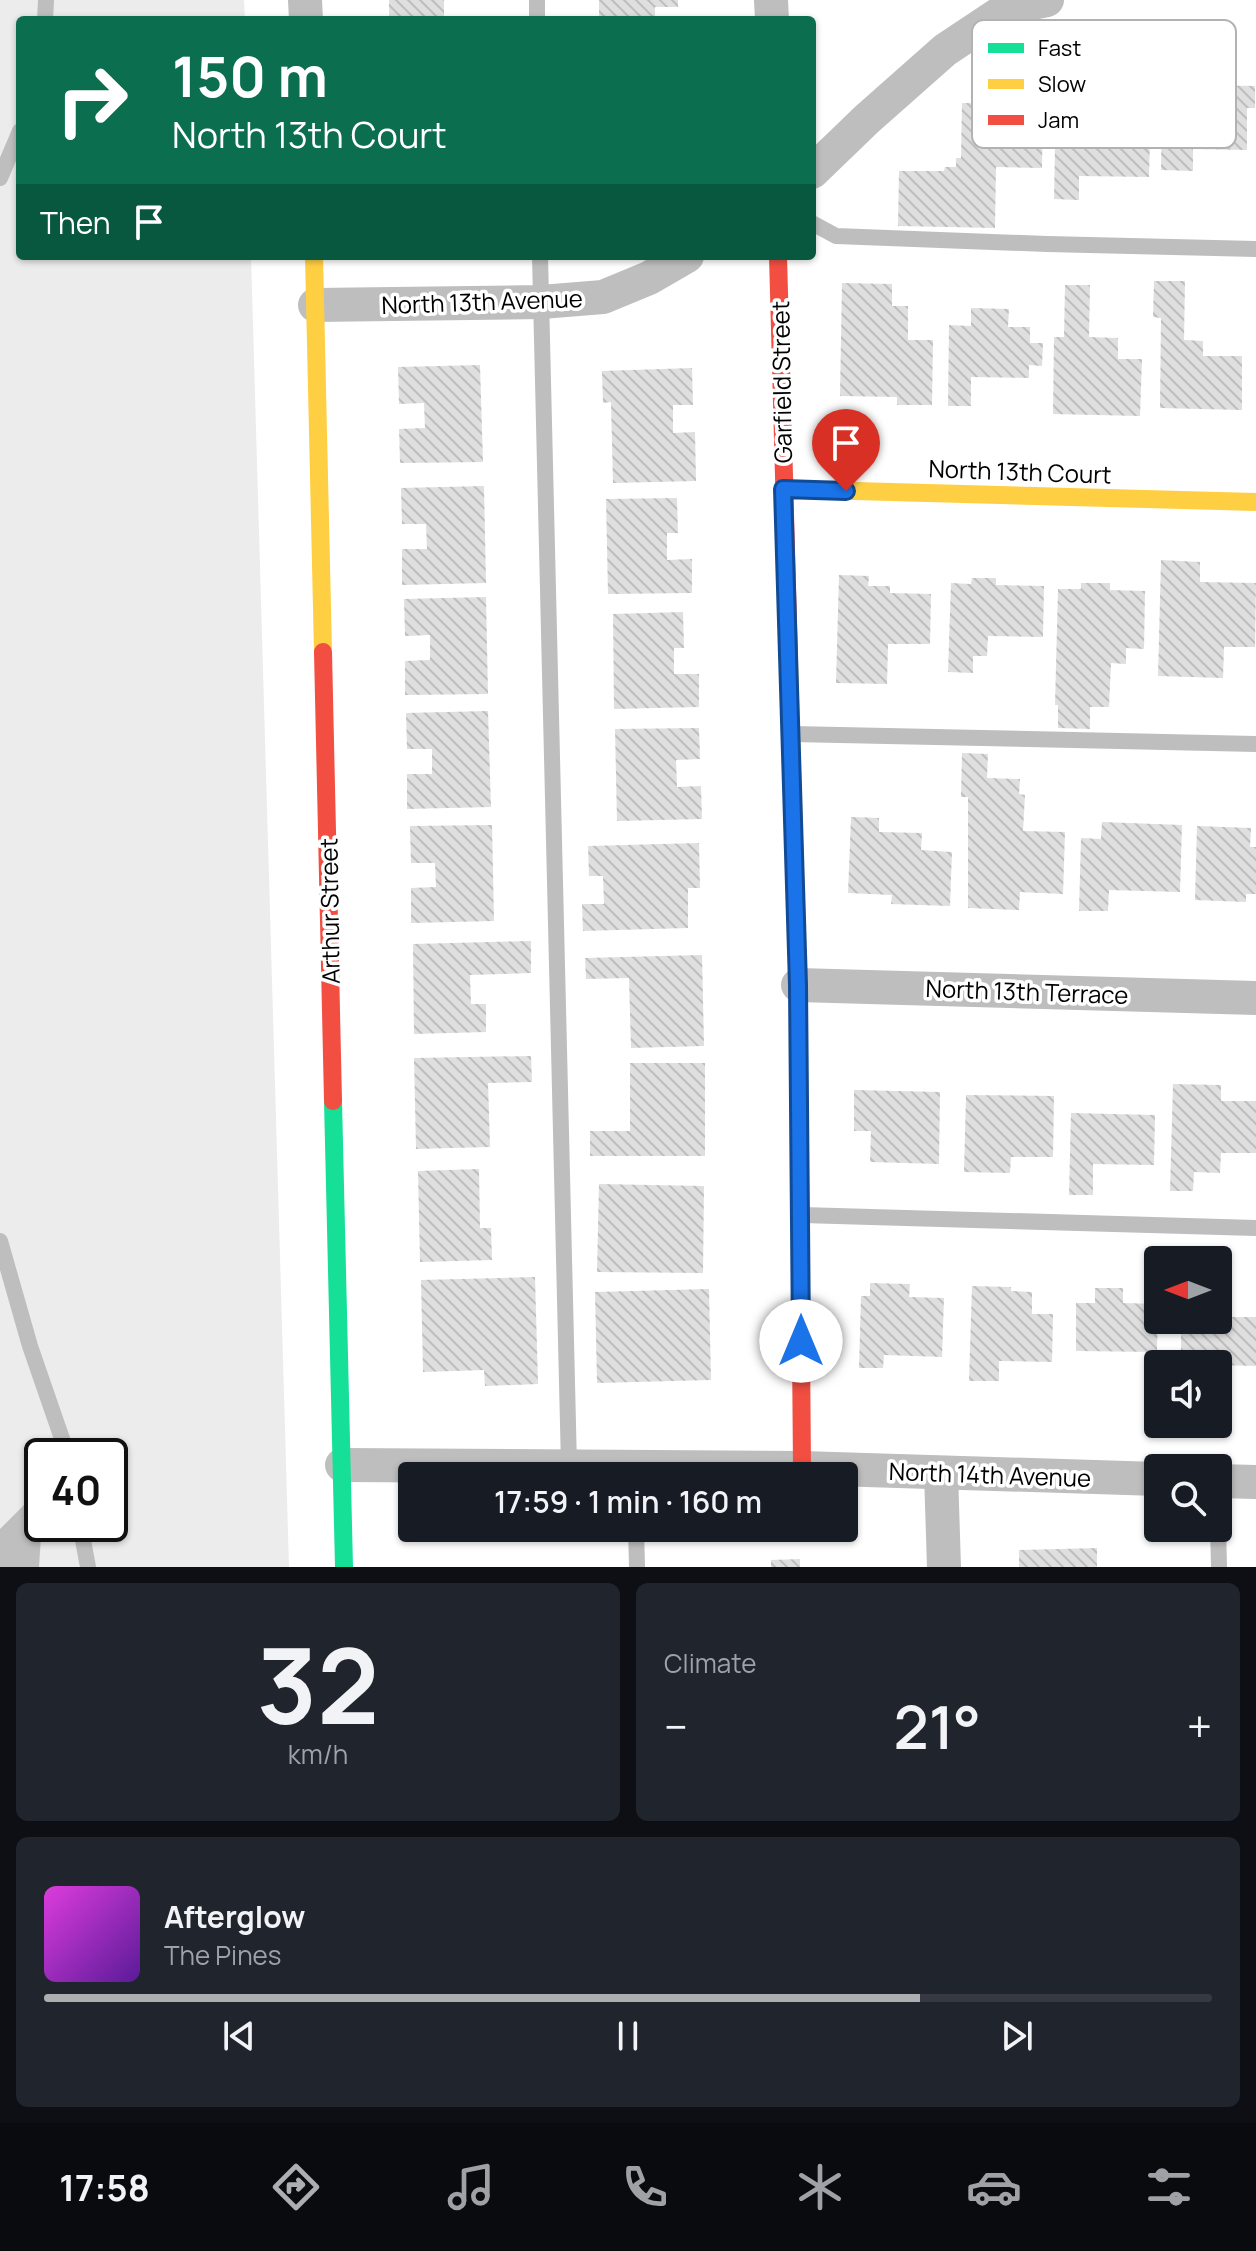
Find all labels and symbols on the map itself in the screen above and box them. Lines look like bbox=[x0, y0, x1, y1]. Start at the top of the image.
legend bbox=[972, 20, 1236, 148]
text: Fast bbox=[1038, 33, 1081, 63]
text: Slow bbox=[1038, 69, 1086, 99]
text: Jam bbox=[1038, 105, 1079, 135]
street label: North 13th Avenue bbox=[381, 281, 583, 321]
street label: Garfield Street bbox=[763, 300, 799, 464]
pin bbox=[812, 409, 880, 491]
street label: North 13th Court bbox=[928, 451, 1112, 491]
street label: Arthur Street bbox=[311, 838, 347, 984]
street label: North 13th Terrace bbox=[925, 971, 1129, 1011]
north arrow bbox=[1144, 1246, 1232, 1334]
position arrow bbox=[759, 1299, 843, 1383]
speed limit sign: 40 bbox=[24, 1438, 128, 1542]
street label: North 14th Avenue bbox=[888, 1454, 1092, 1494]

